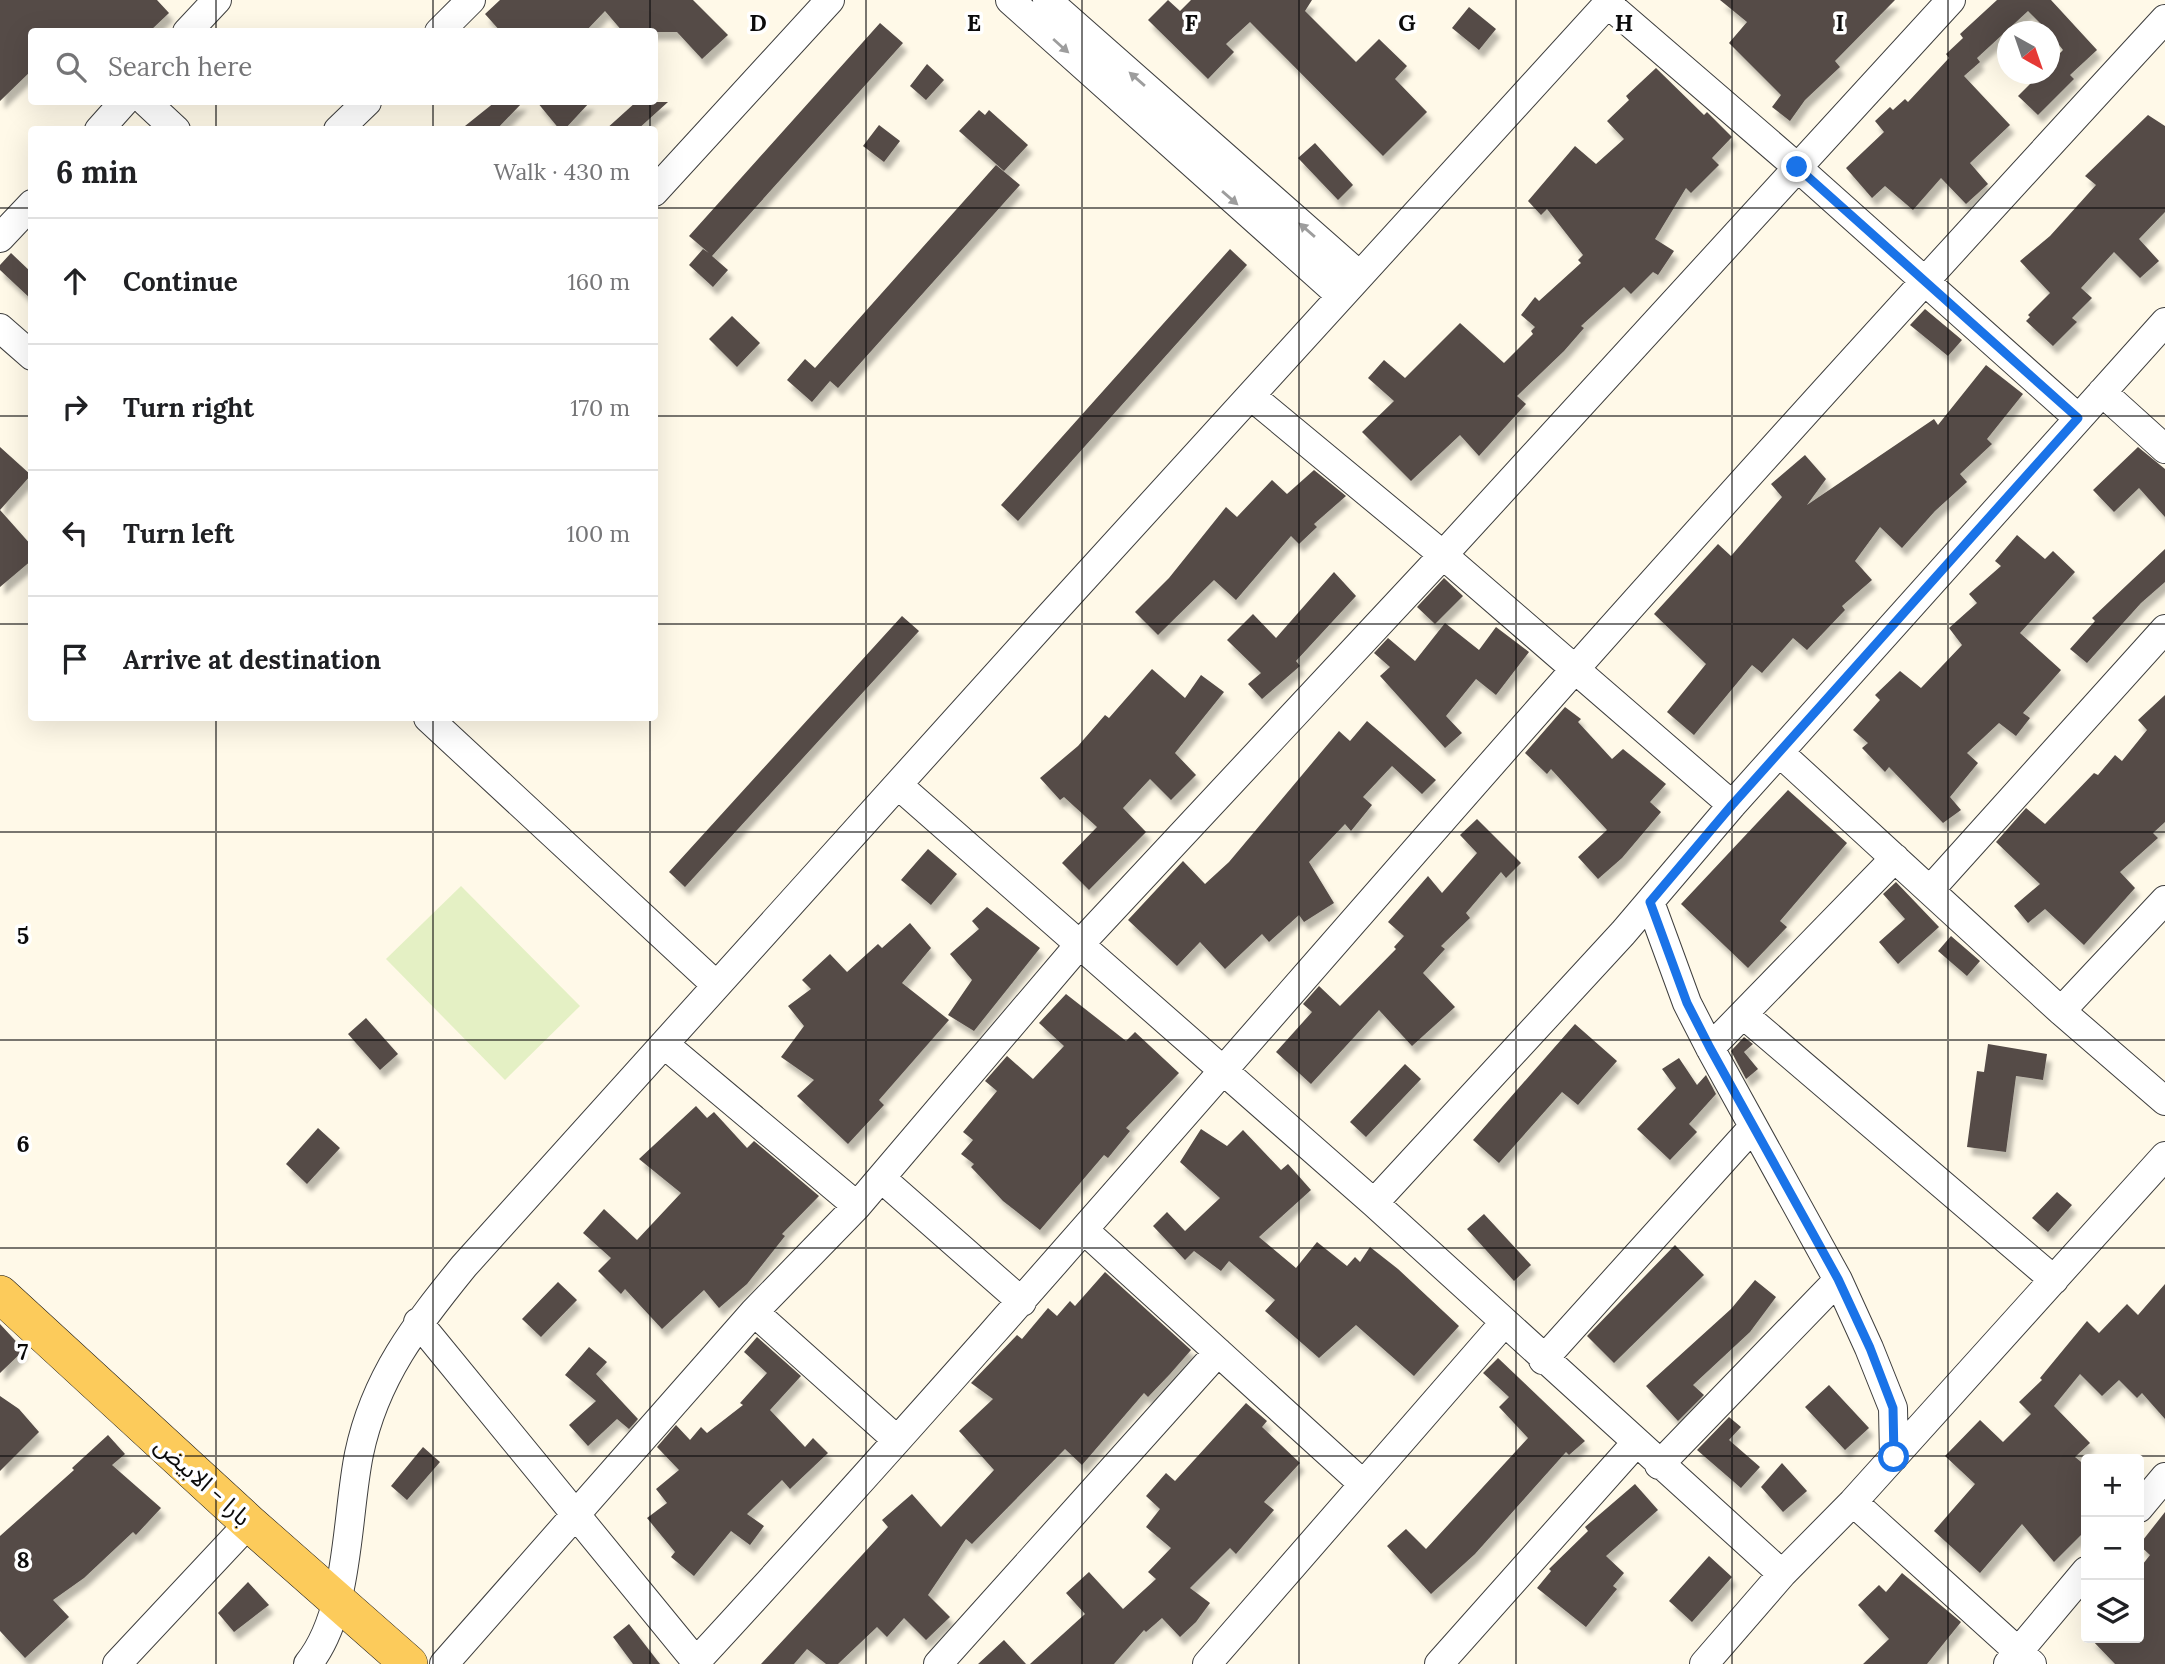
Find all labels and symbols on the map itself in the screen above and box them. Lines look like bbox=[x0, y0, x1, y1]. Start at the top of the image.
text: D bbox=[749, 8, 767, 37]
text: E bbox=[967, 8, 981, 37]
text: F bbox=[1184, 8, 1198, 37]
text: G bbox=[1398, 8, 1416, 37]
text: H bbox=[1615, 8, 1633, 37]
text: I bbox=[1836, 8, 1844, 37]
north arrow bbox=[1997, 21, 2060, 84]
one-way arrow bbox=[1052, 38, 1070, 54]
one-way arrow bbox=[1128, 71, 1146, 87]
route end bbox=[1781, 151, 1812, 182]
one-way arrow bbox=[1221, 190, 1239, 206]
one-way arrow bbox=[1299, 223, 1316, 238]
text: 5 bbox=[17, 921, 29, 950]
text: 6 bbox=[16, 1129, 30, 1158]
text: 7 bbox=[18, 1337, 29, 1366]
street label: بارا - الابيض bbox=[148, 1430, 258, 1532]
route start bbox=[1878, 1441, 1909, 1472]
text: 8 bbox=[16, 1545, 30, 1574]

